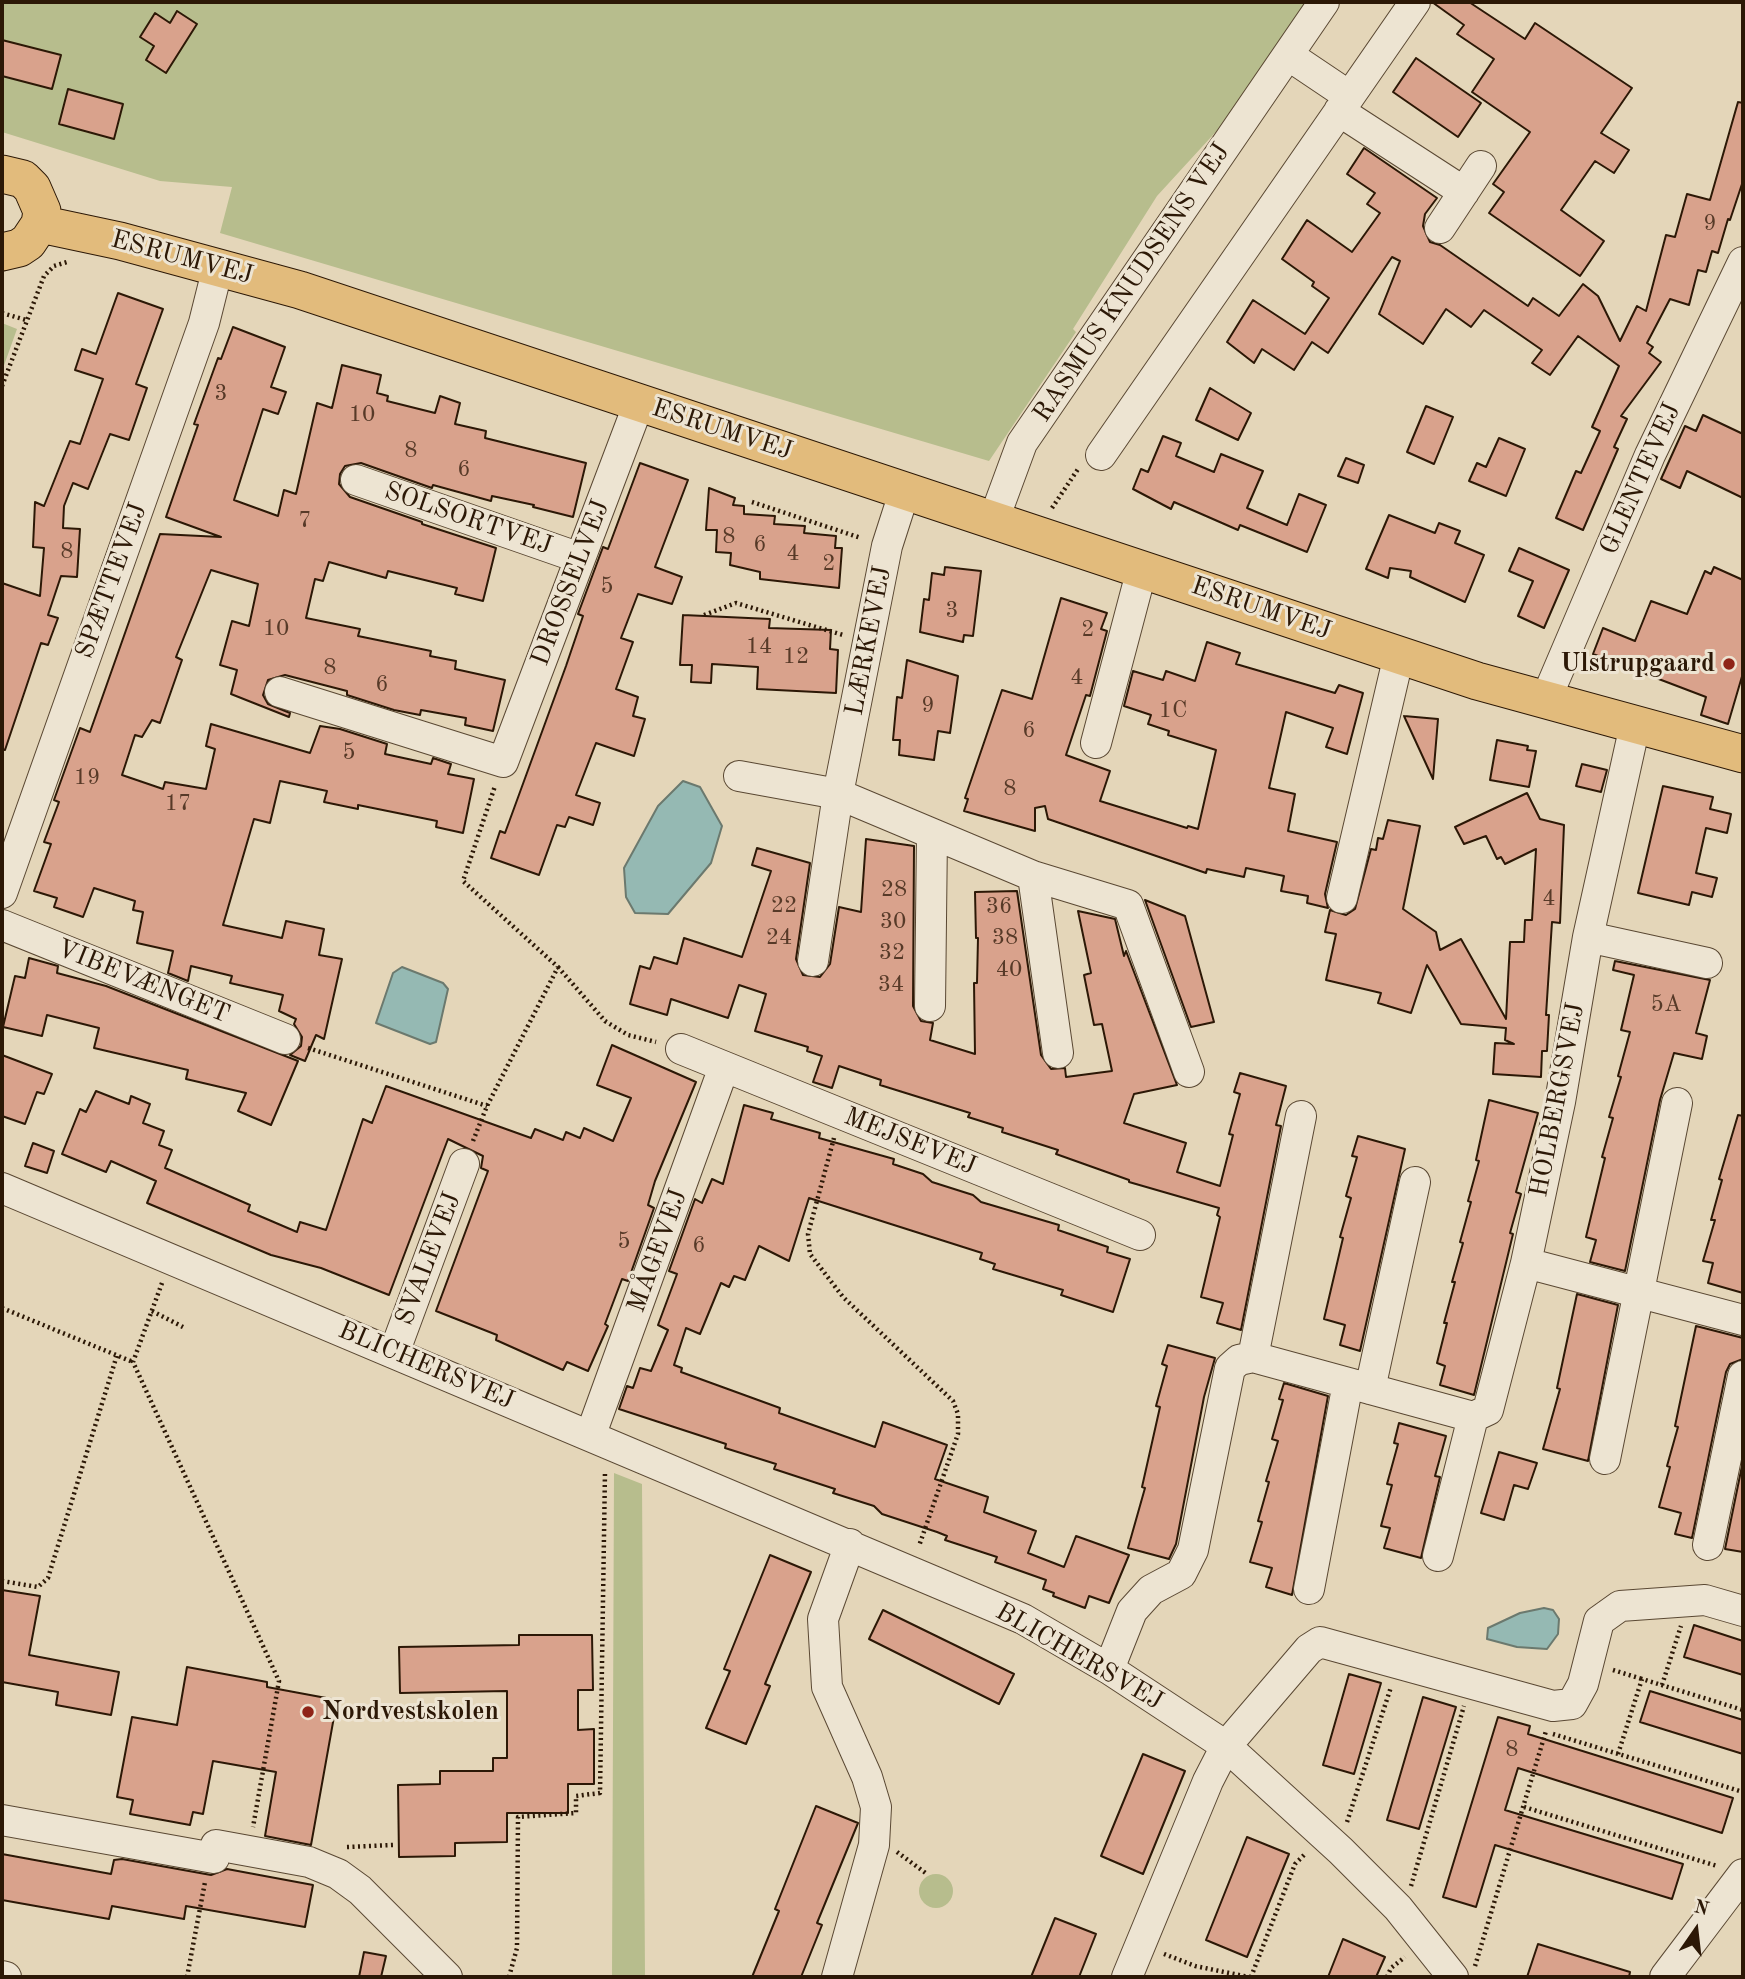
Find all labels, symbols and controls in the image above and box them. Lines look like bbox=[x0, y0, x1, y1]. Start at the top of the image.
street label: RASMUS KNUDSENS VEJ bbox=[1027, 138, 1237, 428]
house number: 9 bbox=[1703, 210, 1717, 238]
street label: ESRUMVEJ bbox=[108, 224, 256, 292]
house number: 3 bbox=[214, 380, 228, 408]
street label: ESRUMVEJ bbox=[648, 393, 796, 467]
street label: GLENTEVEJ bbox=[1594, 398, 1688, 560]
house number: 10 bbox=[349, 401, 375, 429]
house number: 8 bbox=[404, 437, 418, 465]
house number: 6 bbox=[457, 456, 471, 484]
street label: SOLSORTVEJ bbox=[380, 476, 556, 562]
street label: DROSSELVEJ bbox=[525, 496, 617, 670]
street label: SPÆTTEVEJ bbox=[69, 499, 155, 663]
house number: 7 bbox=[298, 507, 312, 535]
house number: 8 bbox=[722, 523, 736, 551]
house number: 6 bbox=[753, 531, 767, 559]
house number: 8 bbox=[60, 538, 74, 566]
house number: 4 bbox=[786, 540, 800, 568]
house number: 2 bbox=[822, 550, 836, 578]
street label: LÆRKEVEJ bbox=[839, 564, 899, 718]
street label: ESRUMVEJ bbox=[1187, 571, 1335, 647]
house number: 5 bbox=[600, 573, 614, 601]
house number: 3 bbox=[945, 597, 959, 625]
house number: 10 bbox=[263, 615, 289, 643]
house number: 2 bbox=[1081, 616, 1095, 644]
house number: 14 bbox=[746, 633, 772, 661]
house number: 12 bbox=[783, 643, 809, 671]
place label: Ulstrupgaard bbox=[1560, 648, 1715, 680]
house number: 8 bbox=[323, 654, 337, 682]
marker: Ulstrupgaard bbox=[1721, 656, 1737, 672]
house number: 4 bbox=[1070, 664, 1084, 692]
house number: 6 bbox=[375, 671, 389, 699]
house number: 9 bbox=[921, 692, 935, 720]
house number: 1C bbox=[1159, 697, 1187, 725]
house number: 6 bbox=[1022, 717, 1036, 745]
house number: 5 bbox=[342, 739, 356, 767]
house number: 19 bbox=[74, 764, 100, 792]
house number: 8 bbox=[1003, 775, 1017, 803]
house number: 17 bbox=[165, 790, 191, 818]
house number: 28 bbox=[881, 876, 907, 904]
house number: 4 bbox=[1542, 885, 1556, 913]
house number: 22 bbox=[771, 892, 797, 920]
house number: 36 bbox=[986, 893, 1012, 921]
house number: 30 bbox=[880, 908, 906, 936]
house number: 24 bbox=[766, 924, 792, 952]
house number: 38 bbox=[992, 924, 1018, 952]
street label: VIBEVÆNGET bbox=[52, 933, 234, 1031]
house number: 32 bbox=[879, 939, 905, 967]
house number: 40 bbox=[996, 956, 1022, 984]
house number: 34 bbox=[878, 971, 904, 999]
house number: 5A bbox=[1651, 991, 1681, 1019]
street label: HOLBERGSVEJ bbox=[1524, 1000, 1592, 1200]
street label: MEJSEVEJ bbox=[839, 1101, 981, 1183]
street label: MÅGEVEJ bbox=[621, 1185, 695, 1317]
street label: SVALEVEJ bbox=[389, 1188, 469, 1330]
house number: 5 bbox=[617, 1228, 631, 1256]
house number: 6 bbox=[692, 1232, 706, 1260]
street label: BLICHERSVEJ bbox=[333, 1315, 519, 1417]
street label: BLICHERSVEJ bbox=[990, 1596, 1168, 1718]
place label: Nordvestskolen bbox=[322, 1696, 499, 1728]
marker: Nordvestskolen bbox=[300, 1704, 316, 1720]
house number: 8 bbox=[1505, 1736, 1519, 1764]
north arrow bbox=[1661, 1895, 1731, 1965]
text: N bbox=[1692, 1898, 1711, 1920]

